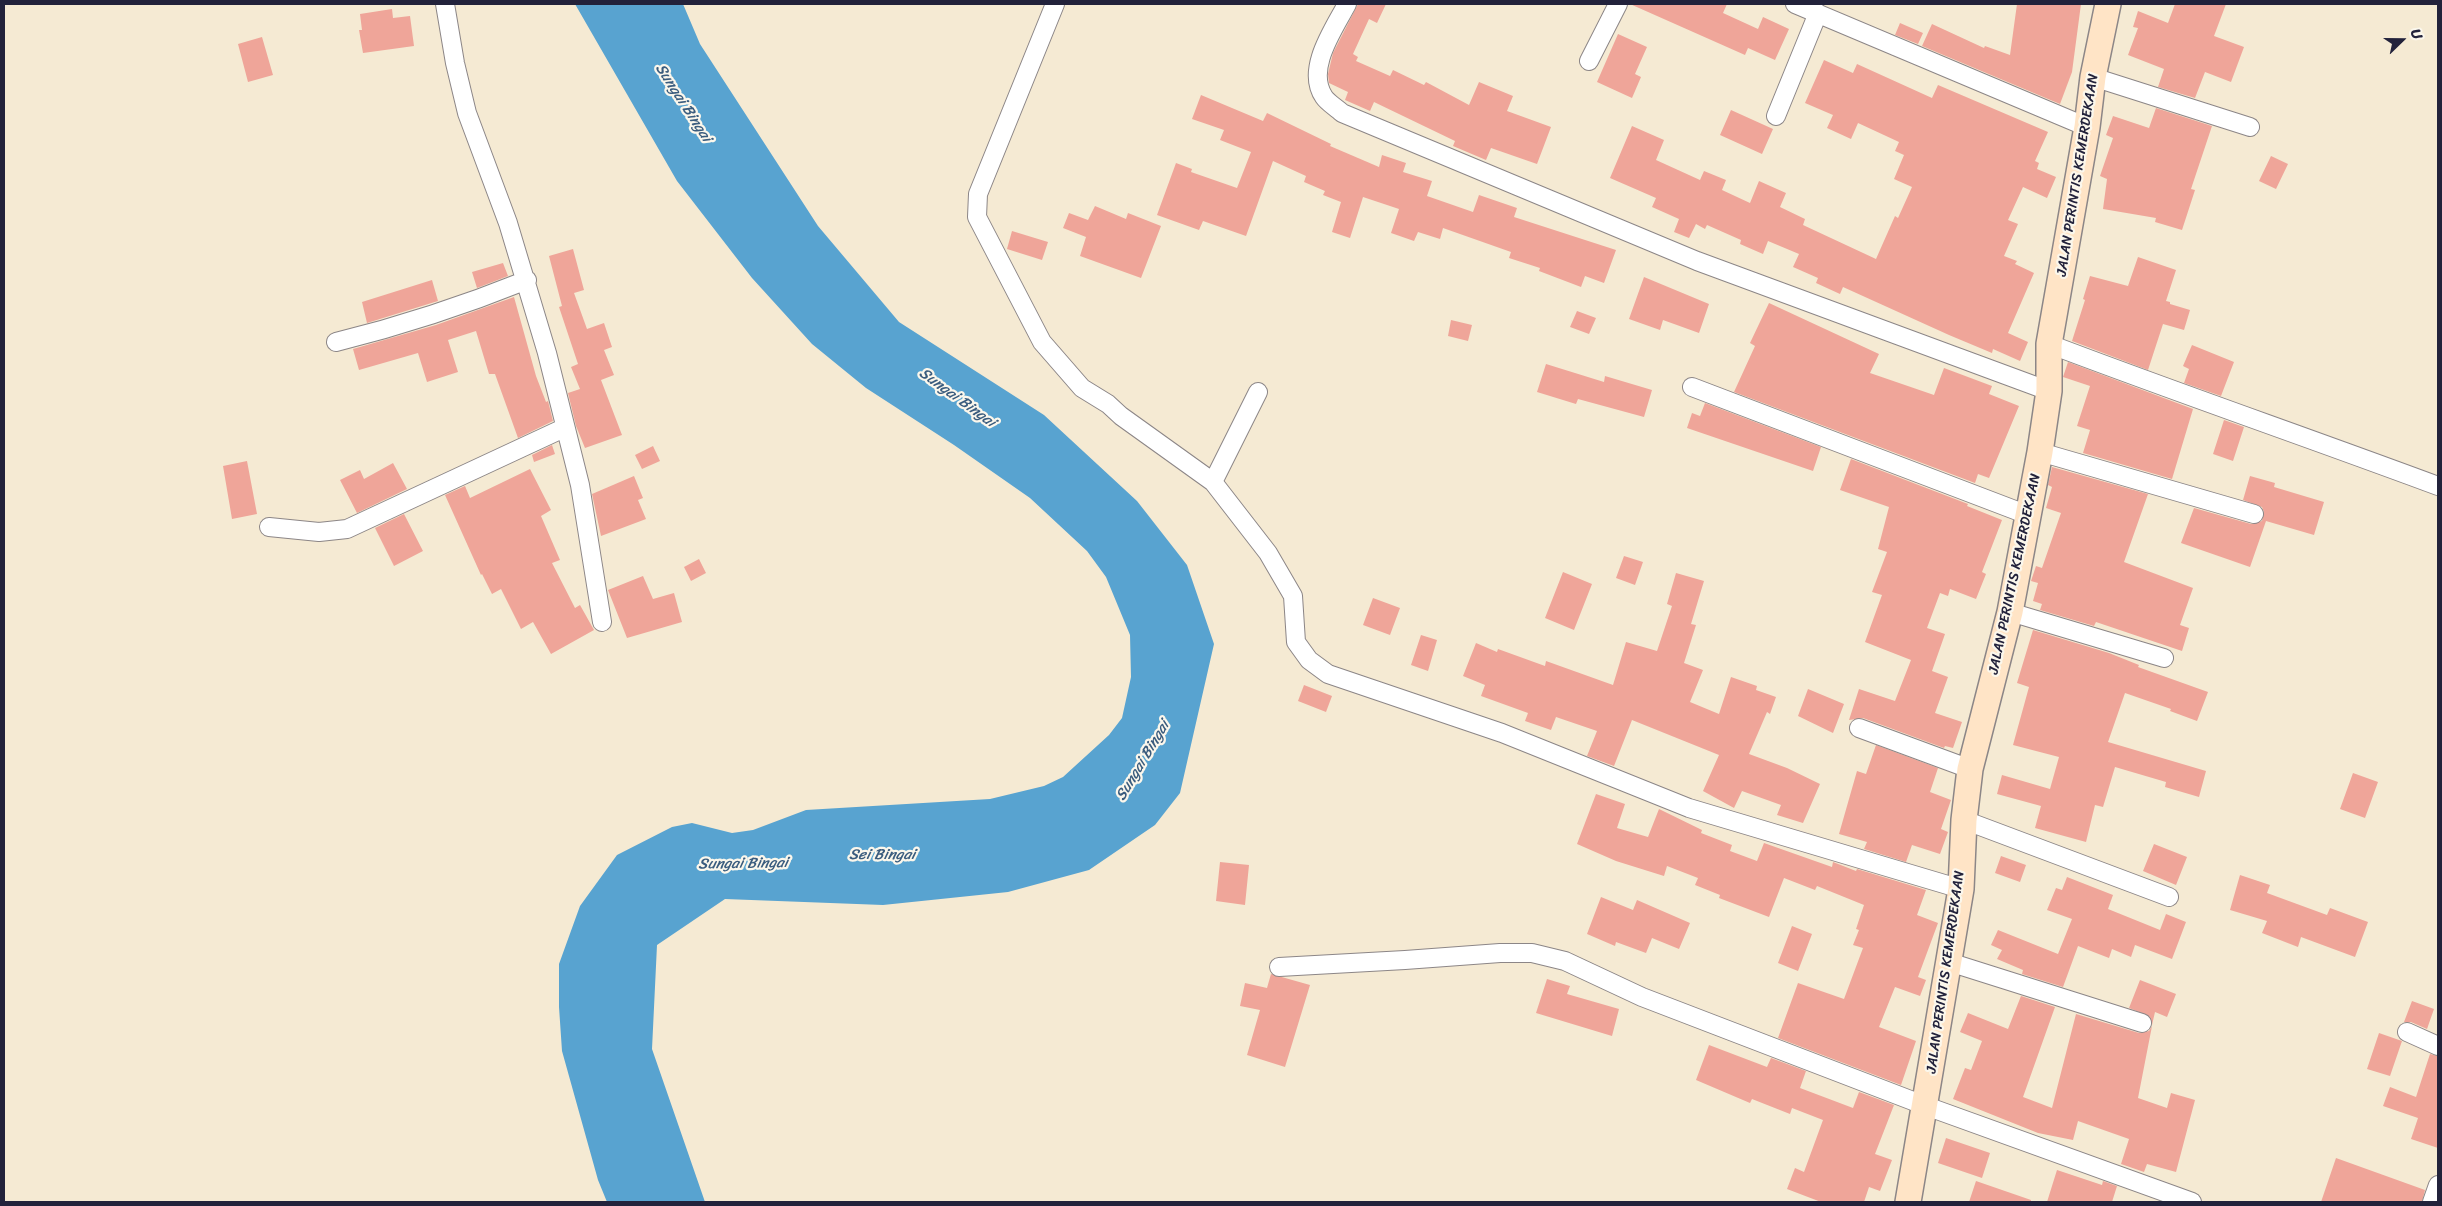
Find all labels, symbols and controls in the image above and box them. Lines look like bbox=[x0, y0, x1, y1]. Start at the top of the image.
north arrow bbox=[2377, 15, 2427, 65]
text: U bbox=[2403, 25, 2430, 43]
water label: Sungai Bingai bbox=[651, 61, 715, 145]
street label: JALAN PERINTIS KEMERDEKAAN bbox=[2054, 73, 2102, 277]
water label: Sungai Bingai bbox=[915, 364, 999, 432]
street label: JALAN PERINTIS KEMERDEKAAN bbox=[1986, 472, 2044, 676]
water label: Sungai Bingai bbox=[1112, 718, 1174, 804]
water label: Sei Bingai bbox=[849, 846, 915, 864]
water label: Sungai Bingai bbox=[698, 854, 788, 874]
street label: JALAN PERINTIS KEMERDEKAAN bbox=[1923, 869, 1969, 1075]

